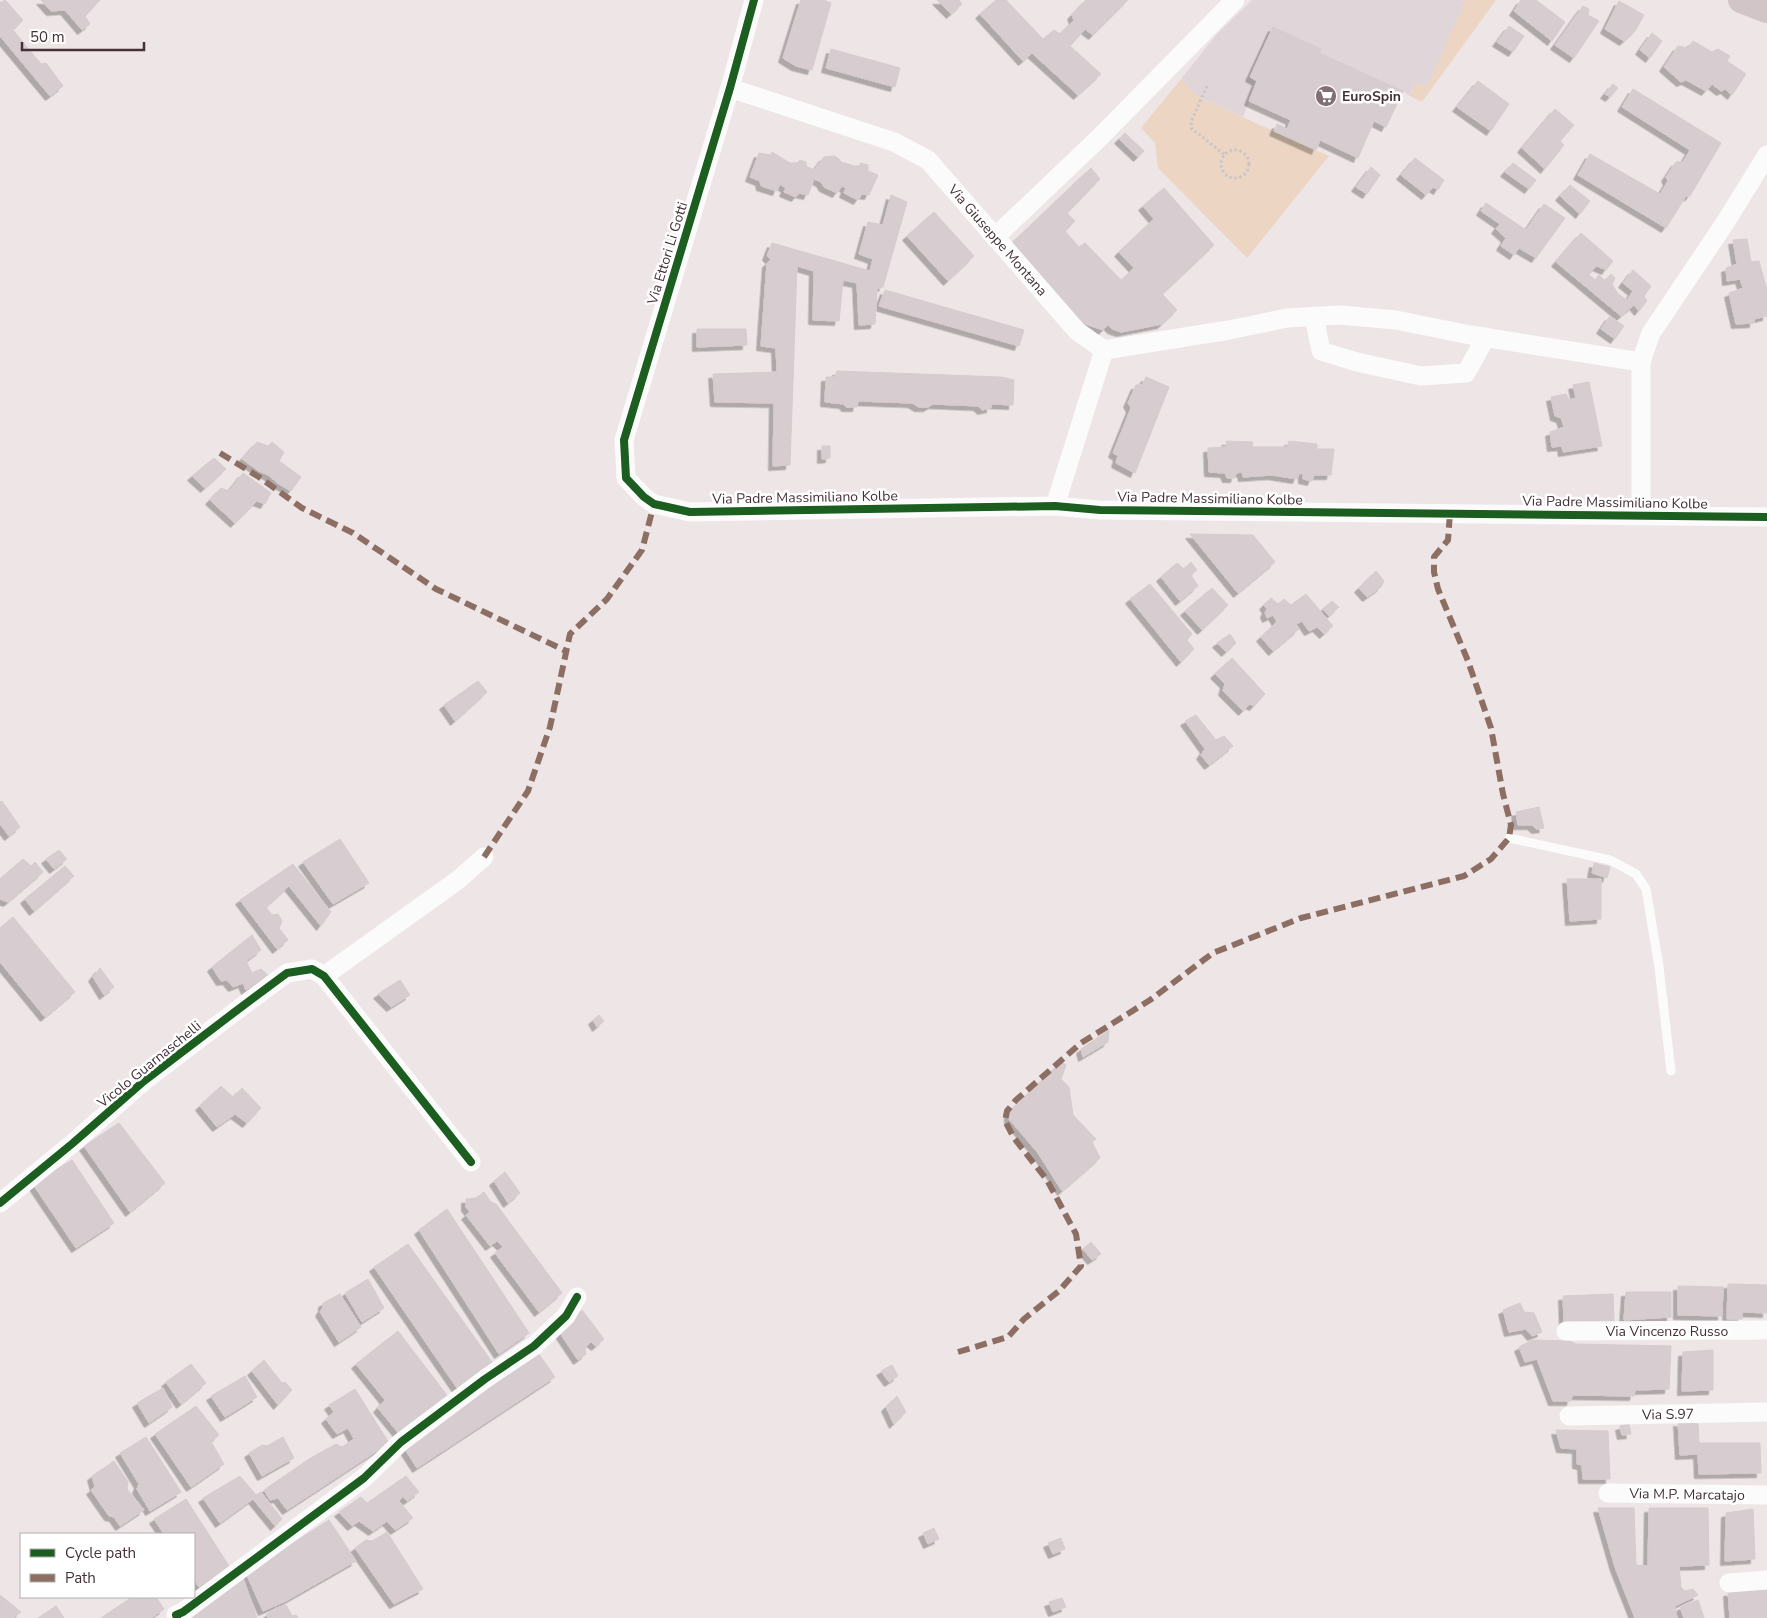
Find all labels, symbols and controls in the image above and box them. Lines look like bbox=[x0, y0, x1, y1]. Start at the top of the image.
scale bar bbox=[22, 20, 145, 52]
text: 50 m bbox=[30, 27, 65, 47]
supermarket icon: EuroSpin bbox=[1314, 84, 1338, 108]
place label: EuroSpin bbox=[1342, 87, 1401, 106]
street label: Via Giuseppe Montana bbox=[943, 180, 1051, 300]
street label: Via Ettori Li Gotti bbox=[643, 199, 692, 308]
street label: Via Padre Massimiliano Kolbe bbox=[711, 486, 898, 509]
street label: Via Padre Massimiliano Kolbe bbox=[1116, 487, 1303, 510]
street label: Via Padre Massimiliano Kolbe bbox=[1521, 491, 1708, 514]
street label: Vicolo Guarnaschelli bbox=[93, 1017, 205, 1113]
street label: Via Vincenzo Russo bbox=[1605, 1322, 1729, 1341]
street label: Via S.97 bbox=[1641, 1405, 1694, 1424]
street label: Via M.P. Marcatajo bbox=[1628, 1484, 1745, 1505]
legend bbox=[20, 1533, 195, 1598]
text: Cycle path bbox=[65, 1543, 136, 1563]
text: Path bbox=[65, 1568, 96, 1588]

